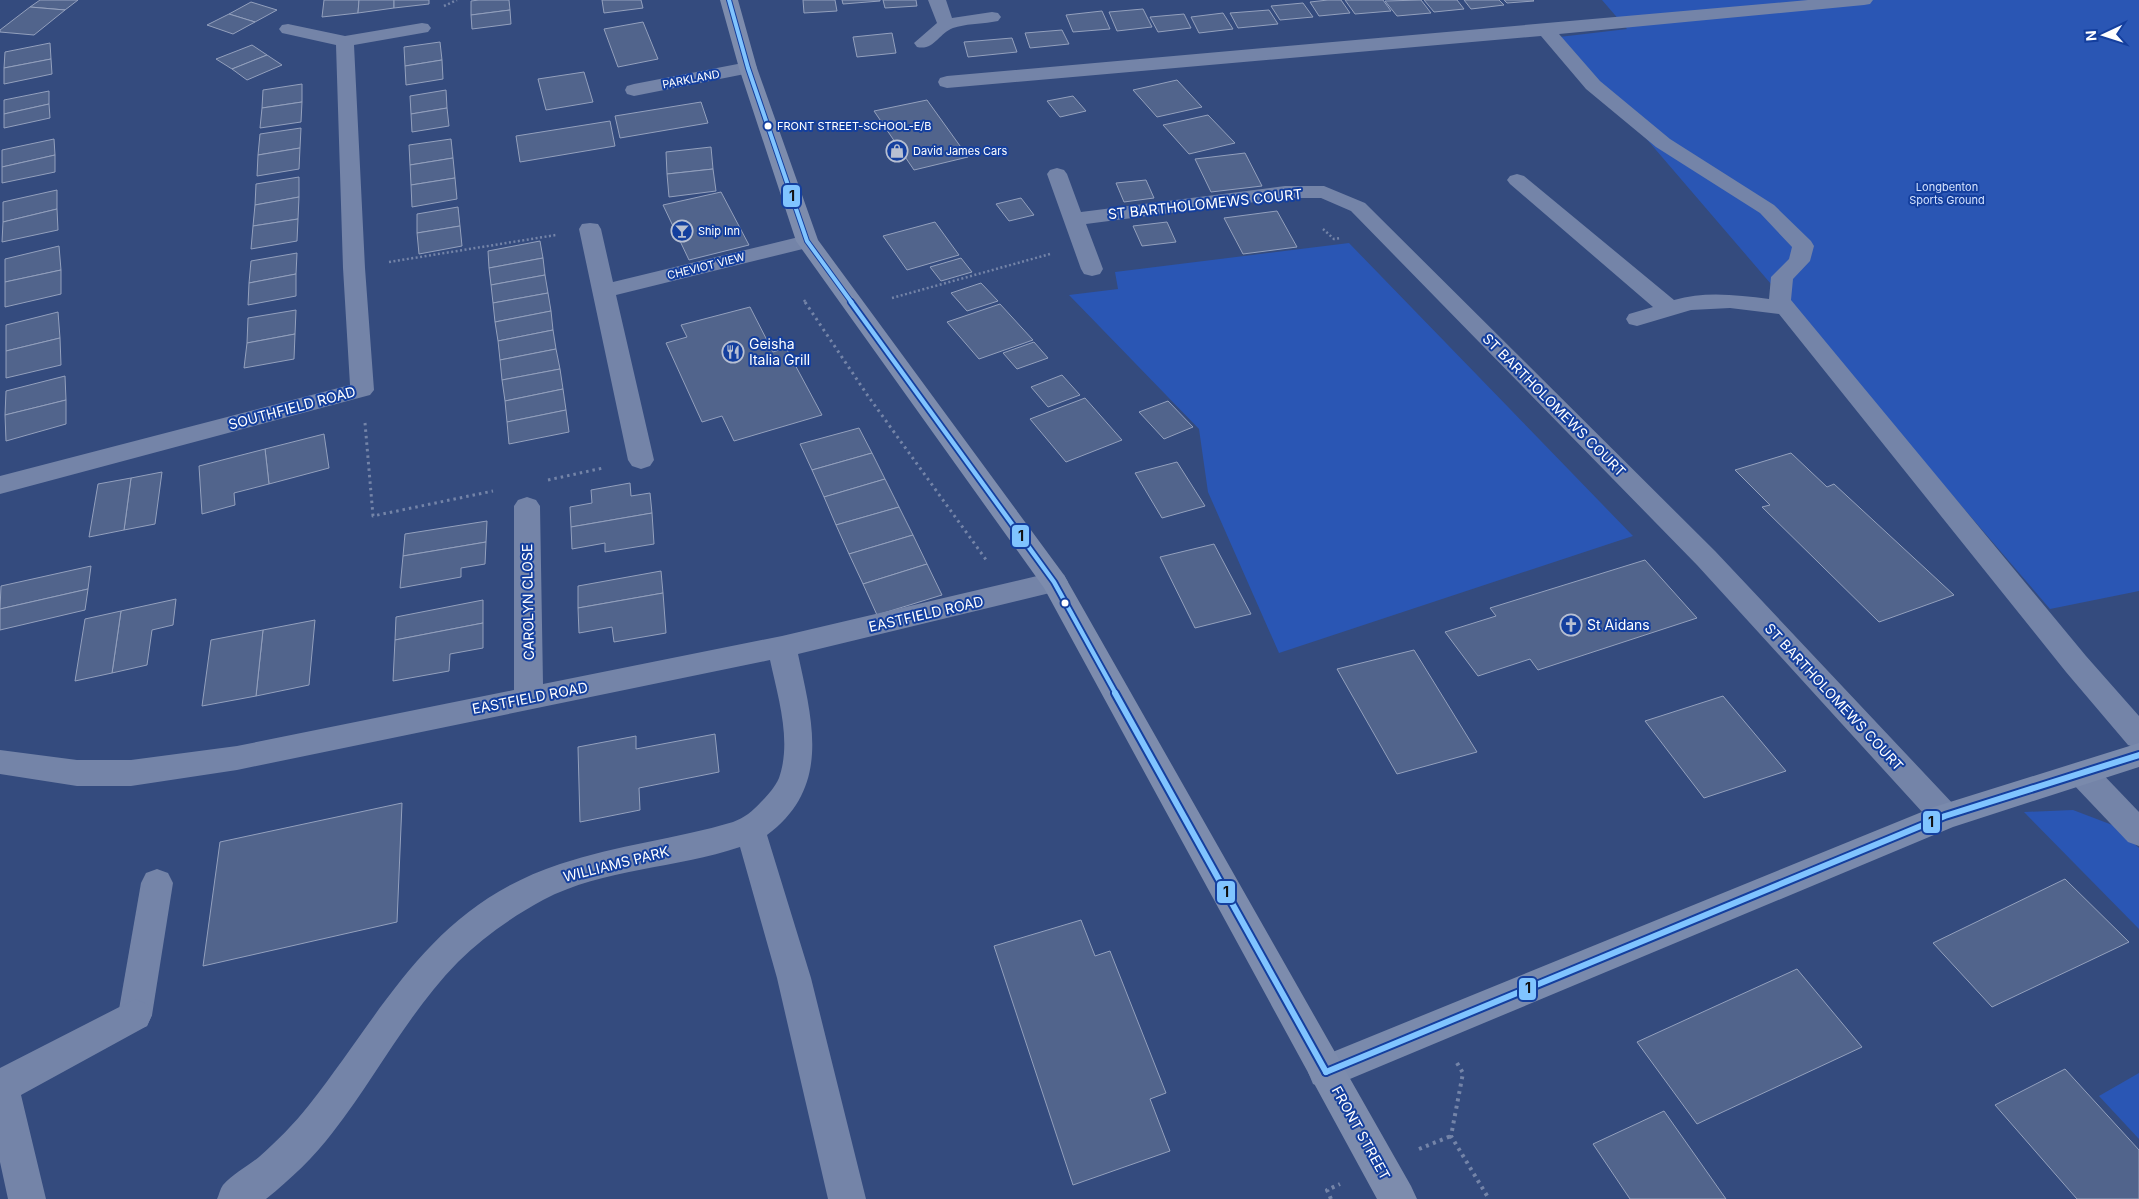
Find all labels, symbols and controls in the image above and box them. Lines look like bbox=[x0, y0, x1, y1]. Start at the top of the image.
north arrow bbox=[2079, 10, 2129, 60]
text: N bbox=[2082, 30, 2099, 42]
street label: PARKLAND bbox=[661, 67, 721, 91]
place label: FRONT STREET-SCHOOL-E/B bbox=[777, 119, 931, 133]
marker: FRONT STREET-SCHOOL-E/B bbox=[763, 121, 773, 131]
shop icon: David James Cars bbox=[885, 139, 909, 163]
place label: David James Cars bbox=[913, 144, 1007, 158]
park label: Longbenton Sports Ground bbox=[1909, 180, 1985, 207]
line badge: 1 bbox=[782, 184, 801, 208]
street label: ST BARTHOLOMEWS COURT bbox=[1107, 185, 1303, 222]
text: 1 bbox=[789, 187, 795, 204]
bar icon: Ship Inn bbox=[670, 219, 694, 243]
place label: Ship Inn bbox=[698, 224, 740, 238]
street label: CHEVIOT VIEW bbox=[666, 250, 746, 282]
street label: ST BARTHOLOMEWS COURT bbox=[1479, 330, 1629, 480]
place label: Geisha Italia Grill bbox=[749, 335, 810, 368]
restaurant icon: Geisha Italia Grill bbox=[721, 340, 745, 364]
street label: SOUTHFIELD ROAD bbox=[226, 382, 357, 433]
line badge: 1 bbox=[1011, 524, 1030, 548]
text: 1 bbox=[1018, 527, 1024, 544]
street label: CAROLYN CLOSE bbox=[518, 544, 537, 660]
street label: EASTFIELD ROAD bbox=[867, 592, 985, 635]
unlabelled marker bbox=[1060, 598, 1070, 608]
church icon: St Aidans bbox=[1559, 613, 1583, 637]
place label: St Aidans bbox=[1587, 616, 1650, 633]
street label: ST BARTHOLOMEWS COURT bbox=[1762, 619, 1907, 774]
street label: EASTFIELD ROAD bbox=[471, 678, 589, 717]
line badge: 1 bbox=[1922, 810, 1941, 834]
text: 1 bbox=[1928, 813, 1934, 830]
street label: WILLIAMS PARK bbox=[561, 842, 671, 885]
line badge: 1 bbox=[1216, 880, 1236, 904]
text: 1 bbox=[1223, 883, 1229, 900]
line badge: 1 bbox=[1518, 977, 1537, 1001]
text: 1 bbox=[1525, 979, 1531, 996]
street label: FRONT STREET bbox=[1329, 1083, 1394, 1183]

